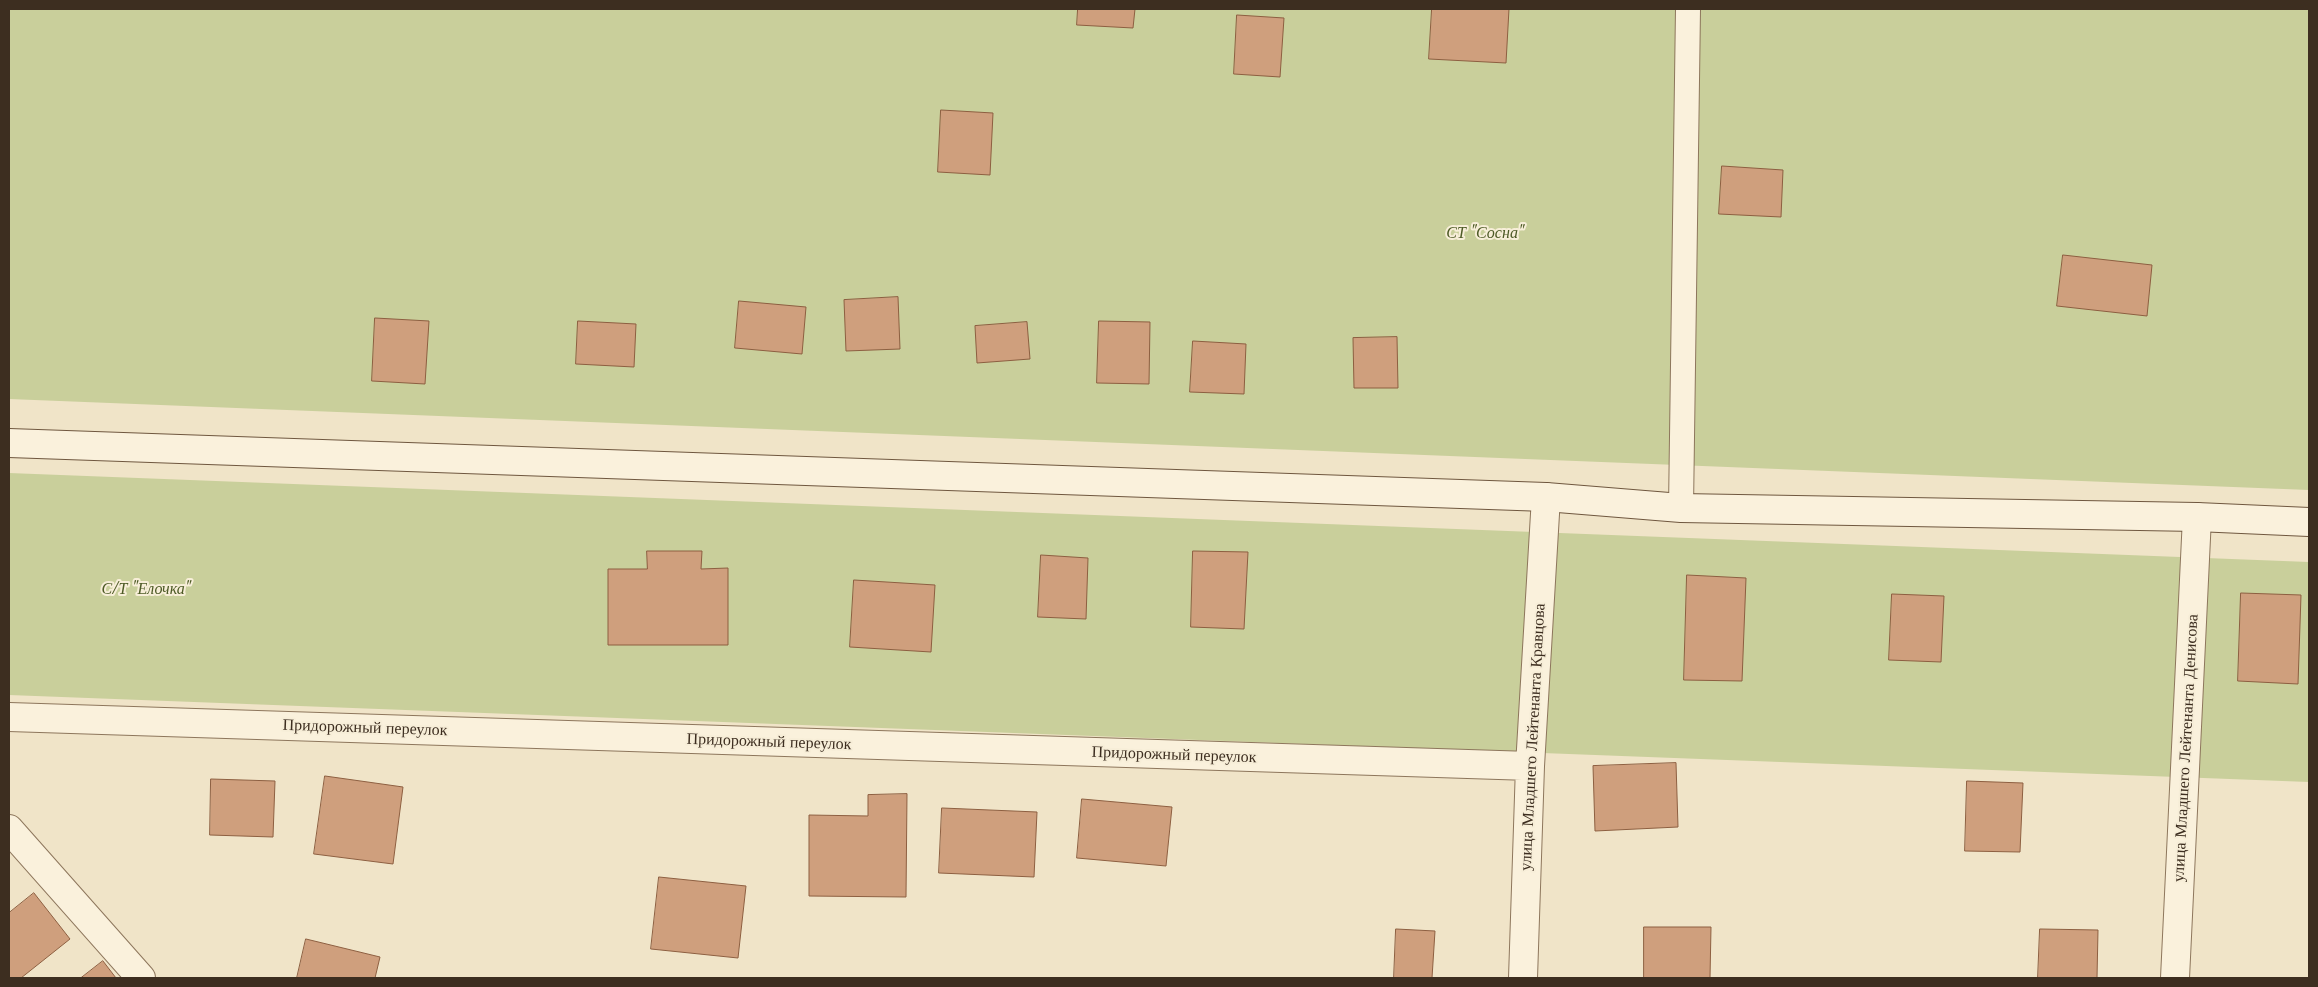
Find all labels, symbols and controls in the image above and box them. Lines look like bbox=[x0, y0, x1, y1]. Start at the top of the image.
park label: СТ "Сосна" bbox=[1446, 223, 1524, 243]
park label: С/Т "Елочка" bbox=[102, 579, 190, 599]
street label: улица Младшего Лейтенанта Кравцова bbox=[1516, 603, 1550, 871]
street label: улица Младшего Лейтенанта Денисова bbox=[2169, 614, 2203, 882]
street label: Придорожный переулок bbox=[282, 716, 448, 740]
street label: Придорожный переулок bbox=[686, 730, 852, 754]
street label: Придорожный переулок bbox=[1091, 743, 1257, 767]

